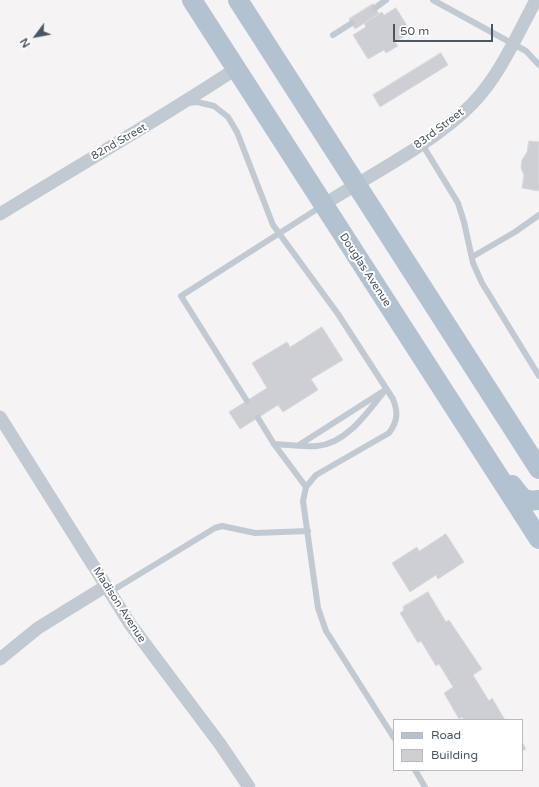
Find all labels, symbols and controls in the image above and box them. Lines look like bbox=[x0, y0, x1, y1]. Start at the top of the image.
north arrow bbox=[16, 16, 56, 56]
scale bar bbox=[395, 16, 495, 42]
text: 50 m bbox=[400, 24, 429, 38]
text: N bbox=[18, 35, 33, 50]
street label: 83rd Street bbox=[411, 106, 467, 152]
street label: 82nd Street bbox=[89, 121, 149, 163]
street label: Douglas Avenue bbox=[336, 231, 394, 309]
street label: Madison Avenue bbox=[90, 565, 148, 645]
legend bbox=[393, 719, 523, 771]
text: Road bbox=[431, 728, 461, 742]
text: Building bbox=[431, 748, 478, 762]

